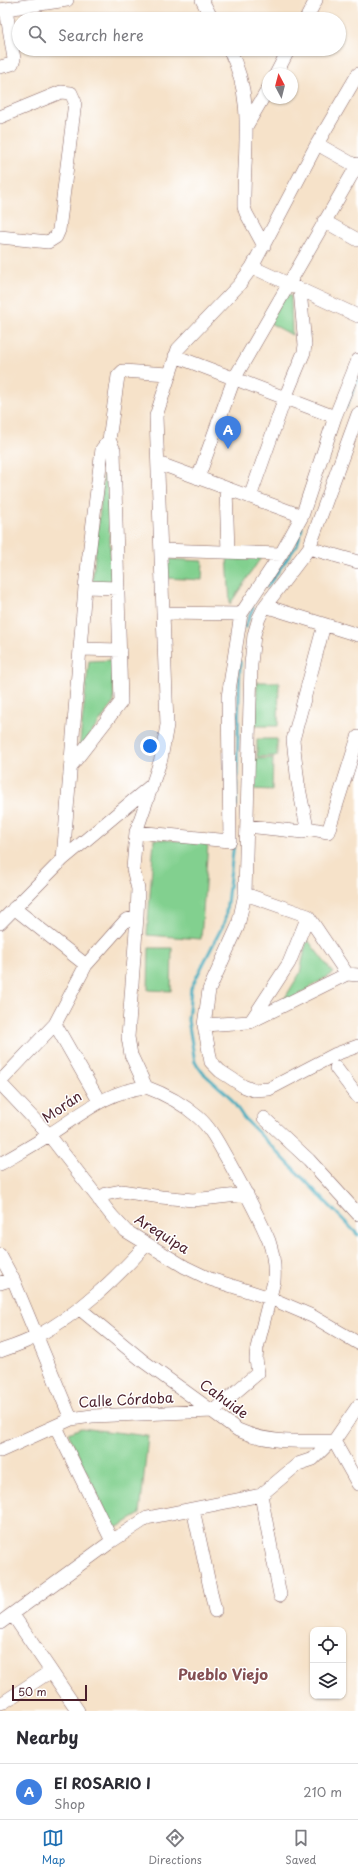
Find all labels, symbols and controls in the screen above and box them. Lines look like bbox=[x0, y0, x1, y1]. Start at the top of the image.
search box bbox=[12, 12, 346, 56]
icon: search bbox=[26, 23, 48, 45]
text: Search here bbox=[58, 23, 144, 46]
north arrow bbox=[262, 68, 298, 104]
pin: A bbox=[215, 416, 241, 449]
your location bbox=[140, 736, 160, 756]
street label: Morán bbox=[38, 1086, 86, 1128]
street label: Arequipa bbox=[131, 1208, 194, 1259]
street label: Cahuide bbox=[196, 1374, 253, 1423]
street label: Calle Córdoba bbox=[78, 1387, 174, 1412]
map controls bbox=[310, 1627, 346, 1699]
button: locate bbox=[310, 1627, 346, 1663]
district label: Pueblo Viejo bbox=[178, 1662, 268, 1685]
button: layers bbox=[310, 1663, 346, 1699]
scale bar bbox=[12, 1683, 87, 1702]
text: 50 m bbox=[18, 1683, 47, 1700]
text: Nearby bbox=[16, 1724, 78, 1750]
text: El ROSARIO I bbox=[54, 1771, 151, 1794]
text: A bbox=[24, 1782, 34, 1801]
text: 210 m bbox=[303, 1782, 342, 1801]
text: Shop bbox=[54, 1794, 85, 1813]
tab: Map bbox=[42, 1827, 65, 1868]
tab: Directions bbox=[148, 1827, 202, 1868]
tab: Saved bbox=[285, 1827, 316, 1868]

